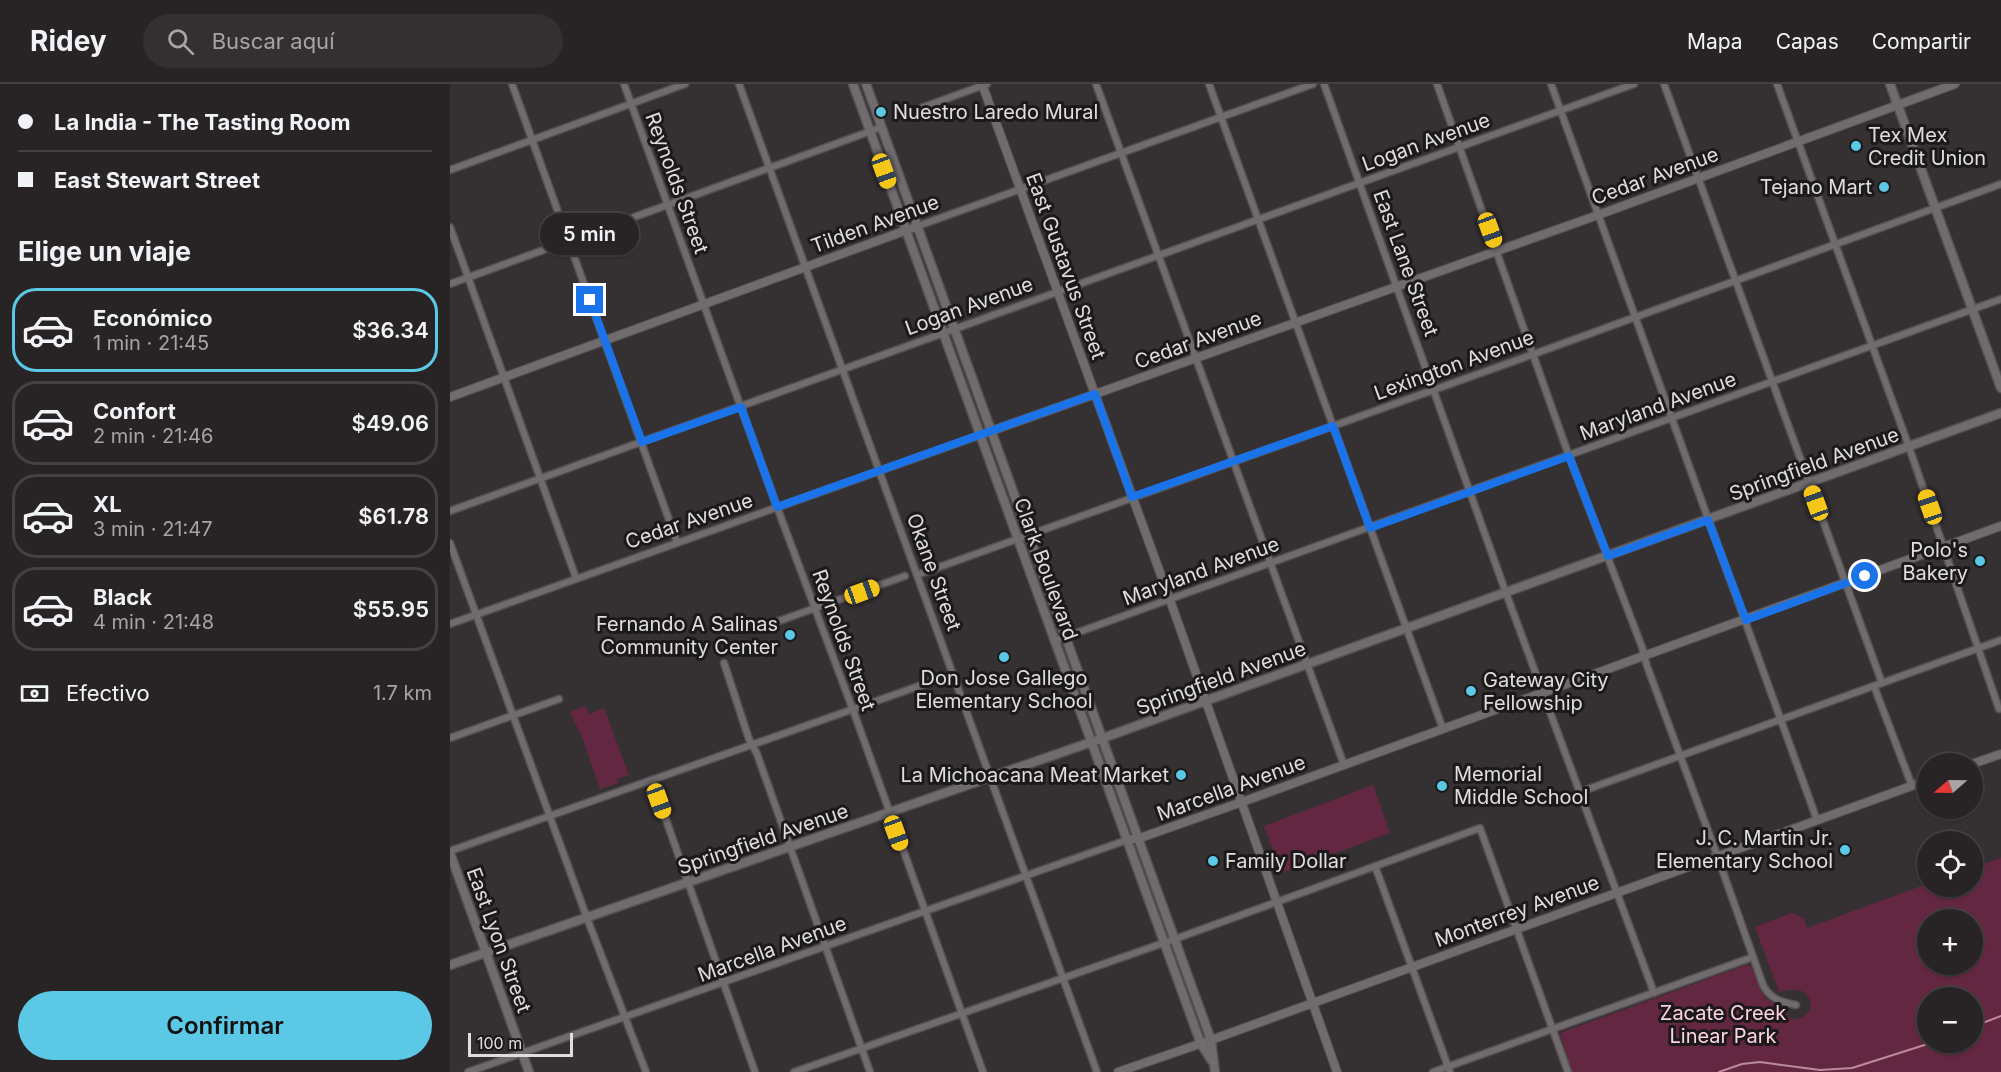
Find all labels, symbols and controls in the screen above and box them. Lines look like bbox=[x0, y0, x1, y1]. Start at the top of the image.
search box bbox=[143, 14, 563, 68]
text: Ridey bbox=[30, 24, 107, 58]
icon: search bbox=[164, 25, 197, 58]
text: Buscar aquí bbox=[212, 28, 334, 54]
text: Mapa bbox=[1687, 29, 1743, 54]
text: Capas bbox=[1776, 29, 1839, 54]
text: Compartir bbox=[1872, 29, 1971, 54]
place label: Nuestro Laredo Mural bbox=[893, 100, 1098, 124]
marker: Nuestro Laredo Mural bbox=[874, 105, 888, 119]
street label: Logan Avenue bbox=[1359, 108, 1493, 176]
text: La India - The Tasting Room bbox=[54, 109, 351, 135]
street label: Reynolds Street bbox=[640, 109, 714, 257]
place label: Tex Mex Credit Union bbox=[1868, 123, 1986, 170]
marker: Tex Mex Credit Union bbox=[1849, 139, 1863, 153]
street label: Cedar Avenue bbox=[1588, 142, 1722, 210]
car bbox=[869, 151, 899, 191]
text: East Stewart Street bbox=[54, 167, 260, 193]
street label: East Gustavus Street bbox=[1021, 170, 1111, 363]
place label: Tejano Mart bbox=[1760, 175, 1872, 199]
marker: Tejano Mart bbox=[1877, 180, 1891, 194]
street label: East Lane Street bbox=[1368, 187, 1444, 340]
street label: Tilden Avenue bbox=[808, 190, 942, 258]
car bbox=[1475, 210, 1505, 250]
callout: 5 min bbox=[540, 213, 640, 255]
text: 5 min bbox=[563, 222, 616, 246]
text: Elige un viaje bbox=[18, 235, 191, 268]
street label: Logan Avenue bbox=[902, 272, 1036, 340]
route end bbox=[576, 286, 603, 313]
icon: car bbox=[21, 303, 75, 357]
text: Económico bbox=[93, 305, 212, 331]
street label: Cedar Avenue bbox=[1131, 306, 1265, 374]
text: $36.34 bbox=[352, 317, 429, 343]
street label: Lexington Avenue bbox=[1371, 325, 1537, 405]
text: 1 min · 21:45 bbox=[93, 331, 209, 355]
street label: Maryland Avenue bbox=[1577, 367, 1739, 445]
icon: car bbox=[21, 396, 75, 450]
text: Confort bbox=[93, 398, 176, 424]
text: $49.06 bbox=[352, 410, 429, 436]
street label: Springfield Avenue bbox=[1726, 422, 1902, 506]
text: 2 min · 21:46 bbox=[93, 424, 213, 448]
car bbox=[1801, 483, 1831, 523]
car bbox=[1916, 487, 1944, 527]
street label: Cedar Avenue bbox=[622, 488, 756, 554]
icon: car bbox=[21, 489, 75, 543]
text: XL bbox=[93, 491, 122, 517]
street label: Clark Boulevard bbox=[1009, 494, 1083, 644]
text: $61.78 bbox=[358, 503, 429, 529]
street label: Okane Street bbox=[902, 510, 966, 634]
text: 3 min · 21:47 bbox=[93, 517, 213, 541]
street label: Maryland Avenue bbox=[1120, 532, 1282, 610]
place label: Polo's Bakery bbox=[1902, 538, 1968, 585]
marker: Polo's Bakery bbox=[1973, 554, 1987, 568]
route start bbox=[1851, 562, 1878, 589]
street label: Reynolds Street bbox=[807, 566, 881, 714]
car bbox=[842, 577, 882, 607]
icon: car bbox=[21, 582, 75, 636]
text: Black bbox=[93, 584, 152, 610]
text: $55.95 bbox=[353, 596, 429, 622]
text: 4 min · 21:48 bbox=[93, 610, 214, 634]
place label: Fernando A Salinas Community Center bbox=[596, 612, 778, 659]
marker: Fernando A Salinas Community Center bbox=[783, 628, 797, 642]
street label: Springfield Avenue bbox=[1133, 636, 1309, 720]
marker: Don Jose Gallego Elementary School bbox=[997, 650, 1011, 664]
place label: Don Jose Gallego Elementary School bbox=[915, 666, 1093, 713]
place label: Gateway City Fellowship bbox=[1483, 668, 1609, 715]
icon: cash bbox=[18, 677, 51, 710]
text: Efectivo bbox=[66, 680, 150, 706]
text: 1.7 km bbox=[373, 681, 432, 705]
marker: Gateway City Fellowship bbox=[1464, 684, 1478, 698]
street label: Marcella Avenue bbox=[1153, 750, 1309, 826]
north arrow bbox=[1917, 753, 1983, 819]
map controls bbox=[1917, 753, 1983, 1053]
place label: Memorial Middle School bbox=[1454, 762, 1588, 809]
place label: La Michoacana Meat Market bbox=[901, 763, 1169, 787]
marker: La Michoacana Meat Market bbox=[1174, 768, 1188, 782]
marker: Memorial Middle School bbox=[1435, 779, 1449, 793]
car bbox=[644, 781, 674, 821]
street label: Springfield Avenue bbox=[675, 799, 851, 879]
car bbox=[881, 813, 911, 853]
place label: J. C. Martin Jr. Elementary School bbox=[1656, 826, 1833, 873]
button: locate bbox=[1917, 831, 1983, 897]
marker: J. C. Martin Jr. Elementary School bbox=[1838, 843, 1852, 857]
place label: Family Dollar bbox=[1225, 849, 1347, 873]
marker: Family Dollar bbox=[1206, 854, 1220, 868]
street label: East Lyon Street bbox=[462, 864, 537, 1016]
street label: Monterrey Avenue bbox=[1431, 870, 1603, 952]
button: + bbox=[1917, 909, 1983, 975]
street label: Marcella Avenue bbox=[694, 911, 850, 987]
button: − bbox=[1917, 987, 1983, 1053]
button: Confirmar bbox=[18, 991, 432, 1060]
park label: Zacate Creek Linear Park bbox=[1660, 1001, 1786, 1048]
scale bar bbox=[468, 1030, 573, 1058]
text: 100 m bbox=[477, 1033, 522, 1053]

